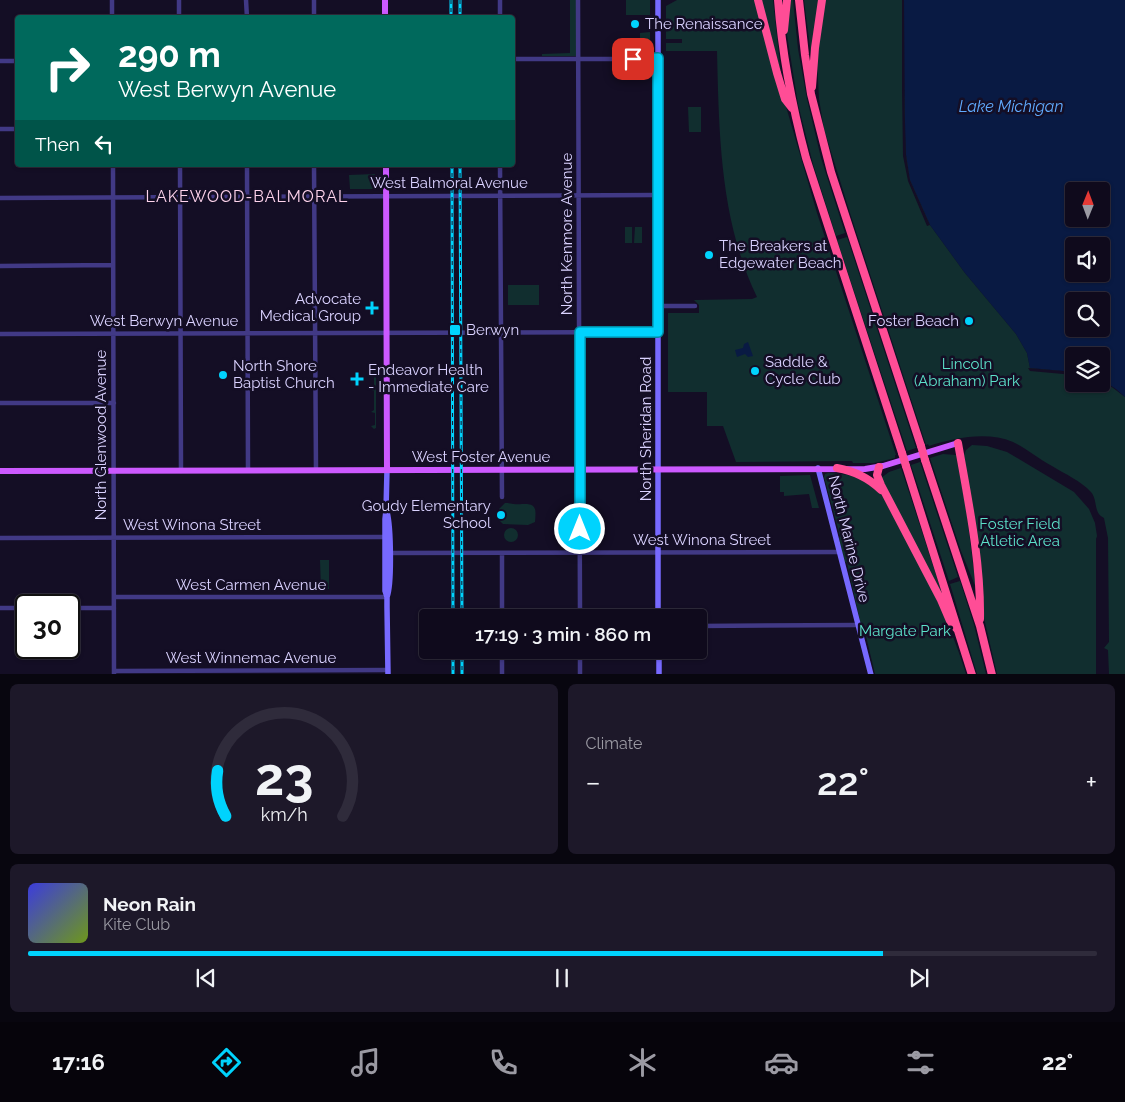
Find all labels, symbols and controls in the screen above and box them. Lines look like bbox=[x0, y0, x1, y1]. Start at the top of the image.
place label: The Renaissance bbox=[645, 15, 763, 33]
marker: The Renaissance bbox=[629, 18, 641, 30]
text: 290 m bbox=[118, 34, 221, 75]
icon: right bbox=[35, 35, 100, 100]
pin bbox=[612, 38, 654, 80]
icon: arrive bbox=[619, 45, 647, 73]
text: West Berwyn Avenue bbox=[118, 76, 336, 102]
water label: Lake Michigan bbox=[959, 97, 1063, 116]
icon: left bbox=[90, 130, 118, 158]
text: Then bbox=[35, 133, 80, 155]
street label: North Kenmore Avenue bbox=[558, 153, 576, 315]
street label: West Balmoral Avenue bbox=[370, 174, 528, 192]
north arrow bbox=[1065, 182, 1110, 228]
map controls bbox=[1065, 182, 1110, 392]
district label: LAKEWOOD-BALMORAL bbox=[146, 187, 348, 206]
place label: The Breakers at Edgewater Beach bbox=[719, 237, 842, 272]
button: sound bbox=[1065, 237, 1110, 282]
marker: The Breakers at Edgewater Beach bbox=[703, 249, 715, 261]
place label: Advocate Medical Group bbox=[260, 290, 361, 325]
button: search bbox=[1065, 292, 1110, 337]
marker: Advocate Medical Group bbox=[365, 301, 379, 315]
street label: West Berwyn Avenue bbox=[90, 312, 239, 330]
place label: Foster Beach bbox=[868, 312, 959, 330]
marker: Foster Beach bbox=[963, 315, 975, 327]
place label: Berwyn bbox=[466, 321, 519, 339]
marker: Berwyn bbox=[448, 323, 462, 337]
button: layers bbox=[1065, 347, 1110, 392]
street label: North Glenwood Avenue bbox=[92, 350, 110, 520]
place label: Saddle & Cycle Club bbox=[765, 353, 841, 388]
park label: Lincoln (Abraham) Park bbox=[914, 355, 1020, 390]
place label: North Shore Baptist Church bbox=[233, 357, 335, 392]
street label: North Sheridan Road bbox=[637, 357, 655, 501]
place label: Endeavor Health - Immediate Care bbox=[368, 361, 489, 396]
marker: Saddle & Cycle Club bbox=[749, 365, 761, 377]
marker: North Shore Baptist Church bbox=[217, 369, 229, 381]
marker: Endeavor Health - Immediate Care bbox=[350, 372, 364, 386]
street label: West Foster Avenue bbox=[412, 448, 551, 466]
street label: North Marine Drive bbox=[825, 474, 874, 605]
place label: Goudy Elementary School bbox=[362, 497, 492, 532]
position arrow bbox=[553, 502, 605, 554]
marker: Goudy Elementary School bbox=[495, 509, 507, 521]
park label: Foster Field Atletic Area bbox=[979, 515, 1061, 550]
street label: West Winona Street bbox=[123, 516, 261, 534]
street label: West Winona Street bbox=[633, 531, 771, 549]
street label: West Carmen Avenue bbox=[176, 576, 327, 594]
speed limit sign: 30 bbox=[15, 594, 80, 659]
park label: Margate Park bbox=[859, 622, 951, 640]
text: 17:19 · 3 min · 860 m bbox=[475, 623, 651, 645]
street label: West Winnemac Avenue bbox=[166, 649, 336, 667]
text: Climate bbox=[586, 734, 642, 753]
text: 23 bbox=[255, 746, 313, 807]
text: 22° bbox=[817, 759, 869, 804]
text: − bbox=[586, 766, 601, 799]
text: + bbox=[1085, 766, 1097, 799]
text: km/h bbox=[260, 804, 307, 825]
text: Neon Rain bbox=[103, 893, 196, 915]
text: Kite Club bbox=[103, 915, 170, 934]
icon: previous bbox=[192, 964, 220, 992]
icon: pause bbox=[548, 964, 576, 992]
icon: next bbox=[905, 964, 933, 992]
icon: directions bbox=[209, 1045, 244, 1080]
icon: music bbox=[348, 1045, 383, 1080]
icon: phone bbox=[486, 1045, 521, 1080]
icon: climate bbox=[625, 1045, 660, 1080]
icon: car bbox=[764, 1045, 799, 1080]
icon: filters bbox=[903, 1045, 938, 1080]
text: 17:16 bbox=[52, 1049, 105, 1075]
text: 22° bbox=[1042, 1049, 1073, 1075]

